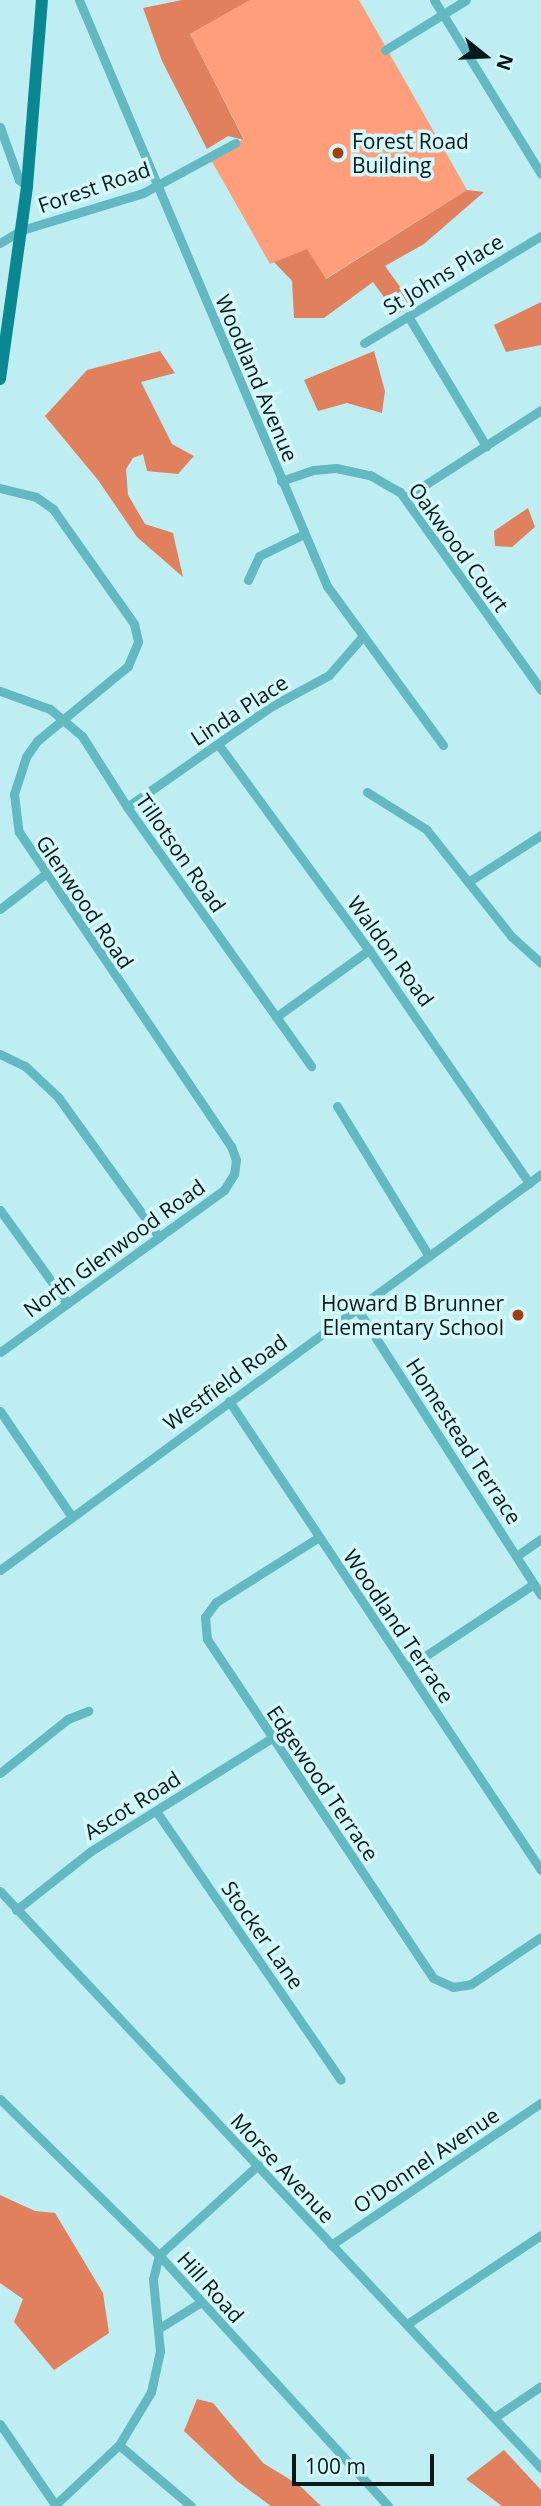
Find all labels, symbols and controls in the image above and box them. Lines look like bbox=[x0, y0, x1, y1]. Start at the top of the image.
north arrow bbox=[450, 21, 520, 91]
text: N bbox=[490, 51, 520, 74]
place label: Forest Road Building bbox=[352, 128, 469, 178]
marker: Forest Road Building bbox=[330, 145, 346, 161]
street label: Forest Road bbox=[35, 156, 153, 218]
street label: St Johns Place bbox=[378, 228, 508, 320]
street label: Woodland Avenue bbox=[210, 291, 304, 465]
street label: Oakwood Court bbox=[404, 477, 514, 617]
street label: Linda Place bbox=[186, 669, 292, 751]
street label: Tillotson Road bbox=[131, 789, 231, 917]
street label: Glenwood Road bbox=[31, 831, 139, 973]
street label: Waldon Road bbox=[343, 891, 439, 1011]
street label: North Glenwood Road bbox=[18, 1174, 210, 1322]
place label: Howard B Brunner Elementary School bbox=[321, 1290, 504, 1340]
marker: Howard B Brunner Elementary School bbox=[510, 1307, 526, 1323]
street label: Westfield Road bbox=[158, 1329, 292, 1435]
street label: Homestead Terrace bbox=[401, 1353, 527, 1529]
street label: Woodland Terrace bbox=[338, 1544, 460, 1708]
street label: Edgewood Terrace bbox=[262, 1701, 384, 1865]
street label: Ascot Road bbox=[79, 1765, 185, 1845]
street label: Stocker Lane bbox=[217, 1876, 309, 1994]
street label: O'Donnel Avenue bbox=[348, 2102, 504, 2218]
street label: Morse Avenue bbox=[226, 2108, 340, 2228]
street label: Hill Road bbox=[173, 2246, 249, 2328]
scale bar bbox=[296, 2440, 438, 2484]
text: 100 m bbox=[305, 2452, 366, 2480]

